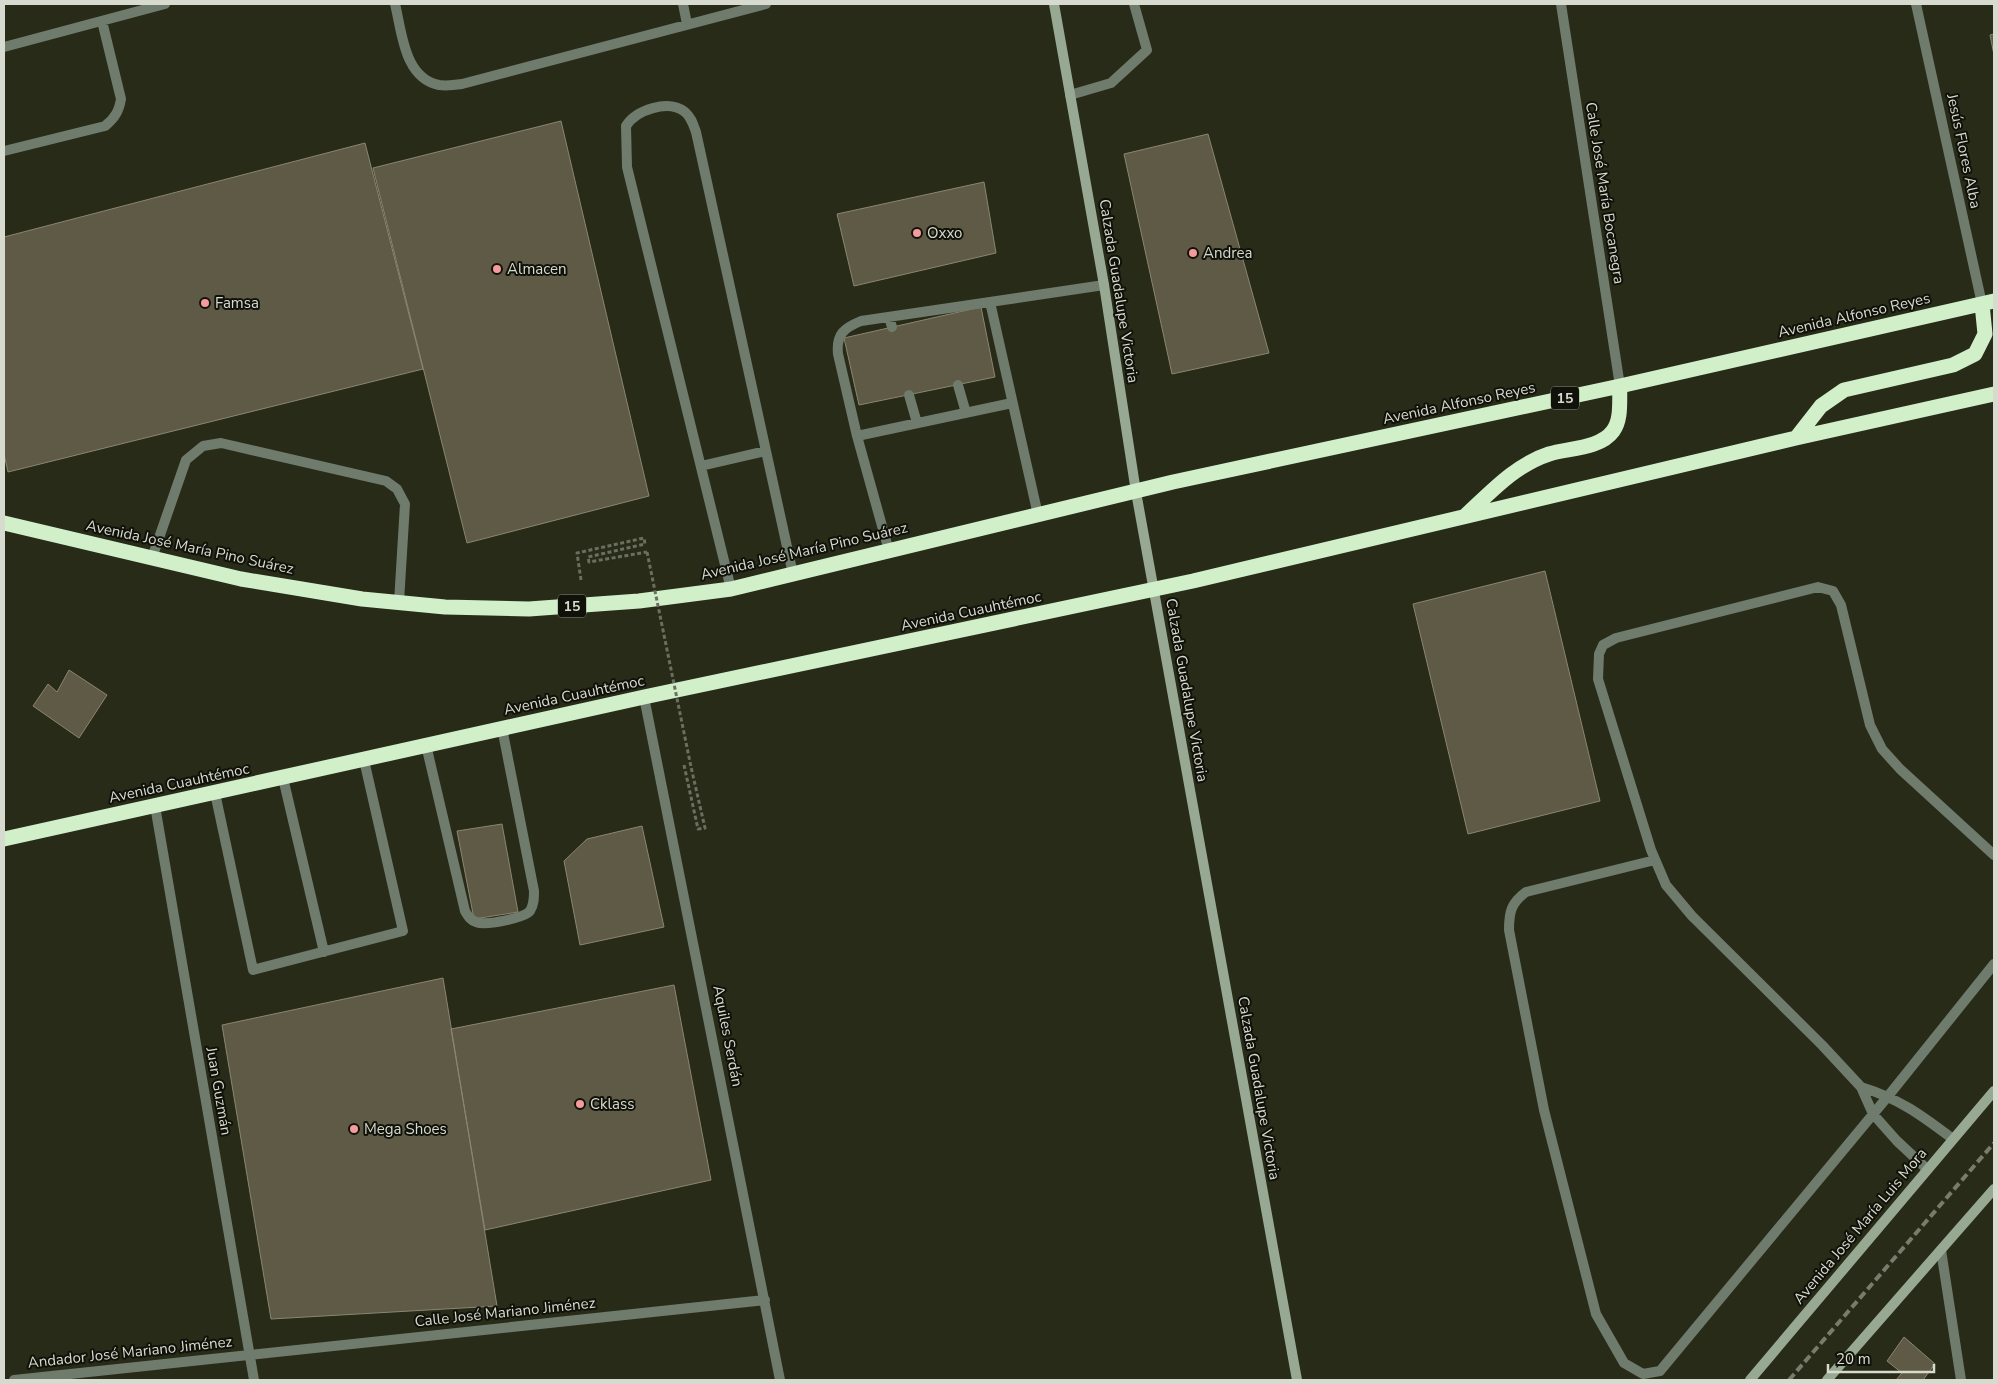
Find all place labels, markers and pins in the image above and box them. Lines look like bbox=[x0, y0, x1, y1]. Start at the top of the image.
place label: Oxxo bbox=[927, 223, 962, 243]
marker: Oxxo bbox=[911, 227, 923, 239]
place label: Andrea bbox=[1203, 243, 1252, 263]
marker: Andrea bbox=[1187, 247, 1199, 259]
place label: Almacen bbox=[507, 259, 566, 279]
marker: Almacen bbox=[491, 263, 503, 275]
place label: Famsa bbox=[215, 293, 259, 313]
marker: Famsa bbox=[199, 297, 211, 309]
place label: Cklass bbox=[590, 1094, 634, 1114]
marker: Cklass bbox=[574, 1098, 586, 1110]
place label: Mega Shoes bbox=[364, 1119, 447, 1139]
marker: Mega Shoes bbox=[348, 1123, 360, 1135]

